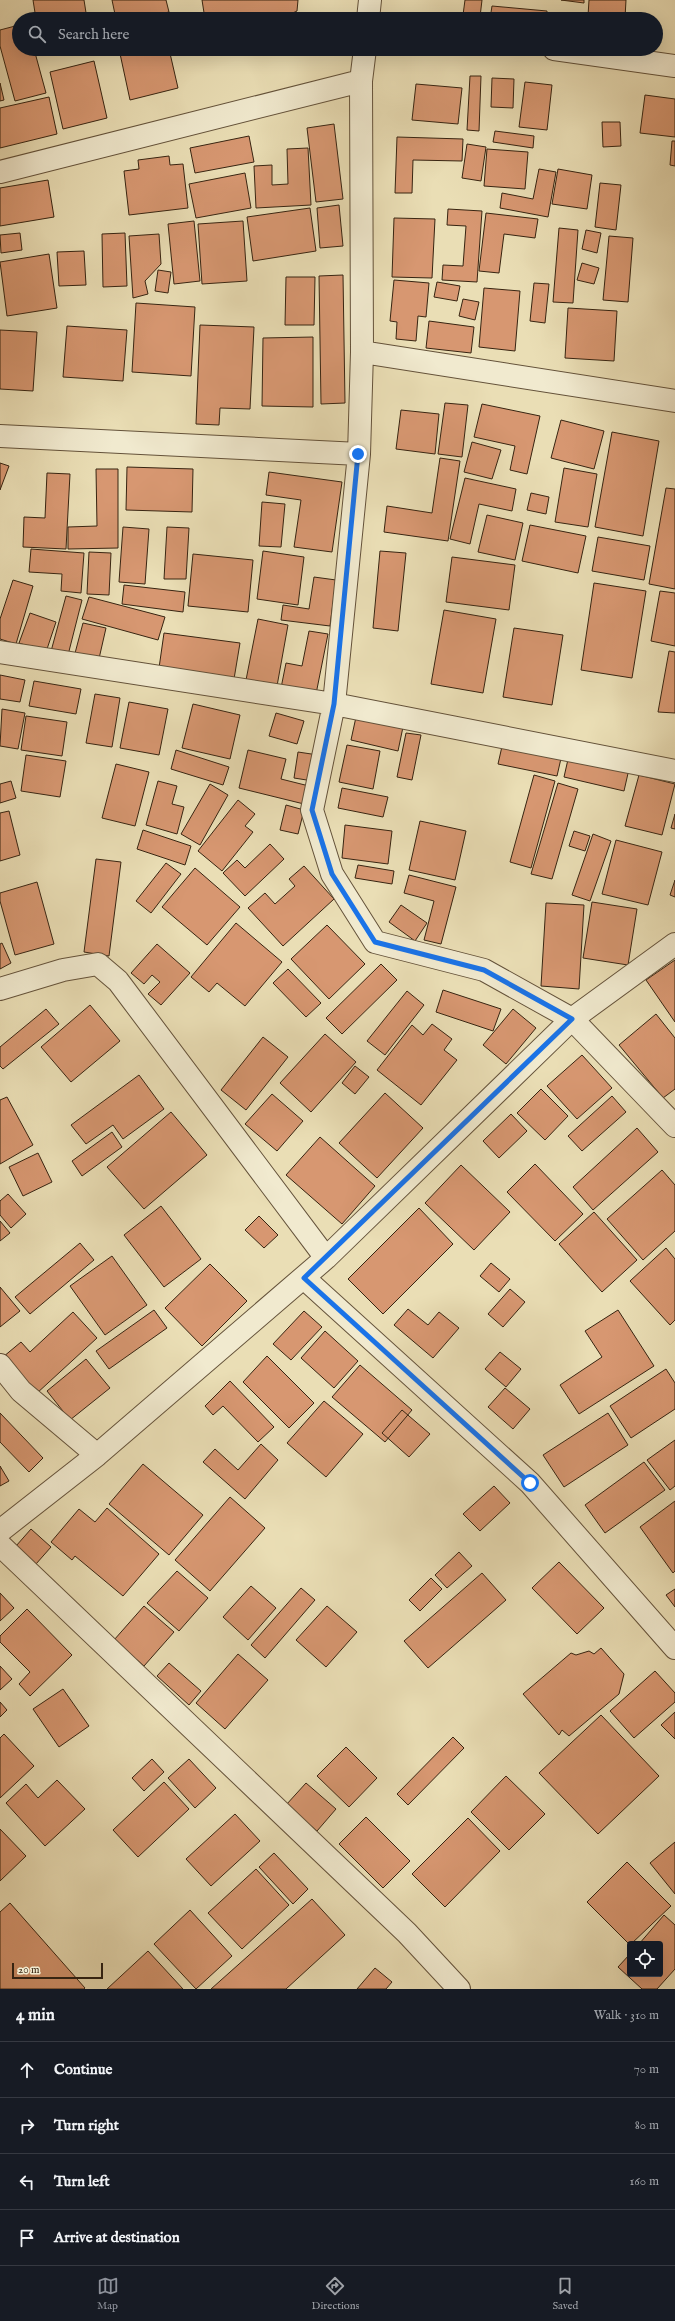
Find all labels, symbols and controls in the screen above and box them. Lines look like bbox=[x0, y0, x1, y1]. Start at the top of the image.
search box bbox=[12, 12, 663, 56]
icon: search bbox=[26, 23, 48, 45]
text: Search here bbox=[58, 25, 129, 44]
route end bbox=[349, 445, 367, 463]
route start bbox=[521, 1474, 539, 1492]
map controls bbox=[627, 1941, 663, 1977]
button: locate bbox=[627, 1941, 663, 1977]
scale bar bbox=[12, 1961, 103, 1980]
text: 20 m bbox=[18, 1963, 39, 1977]
text: 4 min bbox=[16, 2005, 55, 2026]
text: Walk · 310 m bbox=[594, 2007, 659, 2024]
icon: ahead bbox=[16, 2059, 38, 2081]
text: Continue bbox=[54, 2060, 112, 2079]
text: 70 m bbox=[634, 2061, 659, 2078]
icon: right bbox=[16, 2115, 38, 2137]
text: Turn right bbox=[54, 2116, 119, 2135]
text: 80 m bbox=[635, 2117, 659, 2134]
icon: left bbox=[16, 2171, 38, 2193]
text: Turn left bbox=[54, 2172, 110, 2191]
text: 160 m bbox=[629, 2173, 659, 2190]
icon: arrive bbox=[16, 2227, 38, 2249]
text: Arrive at destination bbox=[54, 2228, 180, 2247]
tab: Map bbox=[97, 2275, 119, 2313]
tab: Directions bbox=[312, 2275, 359, 2313]
tab: Saved bbox=[552, 2275, 578, 2313]

